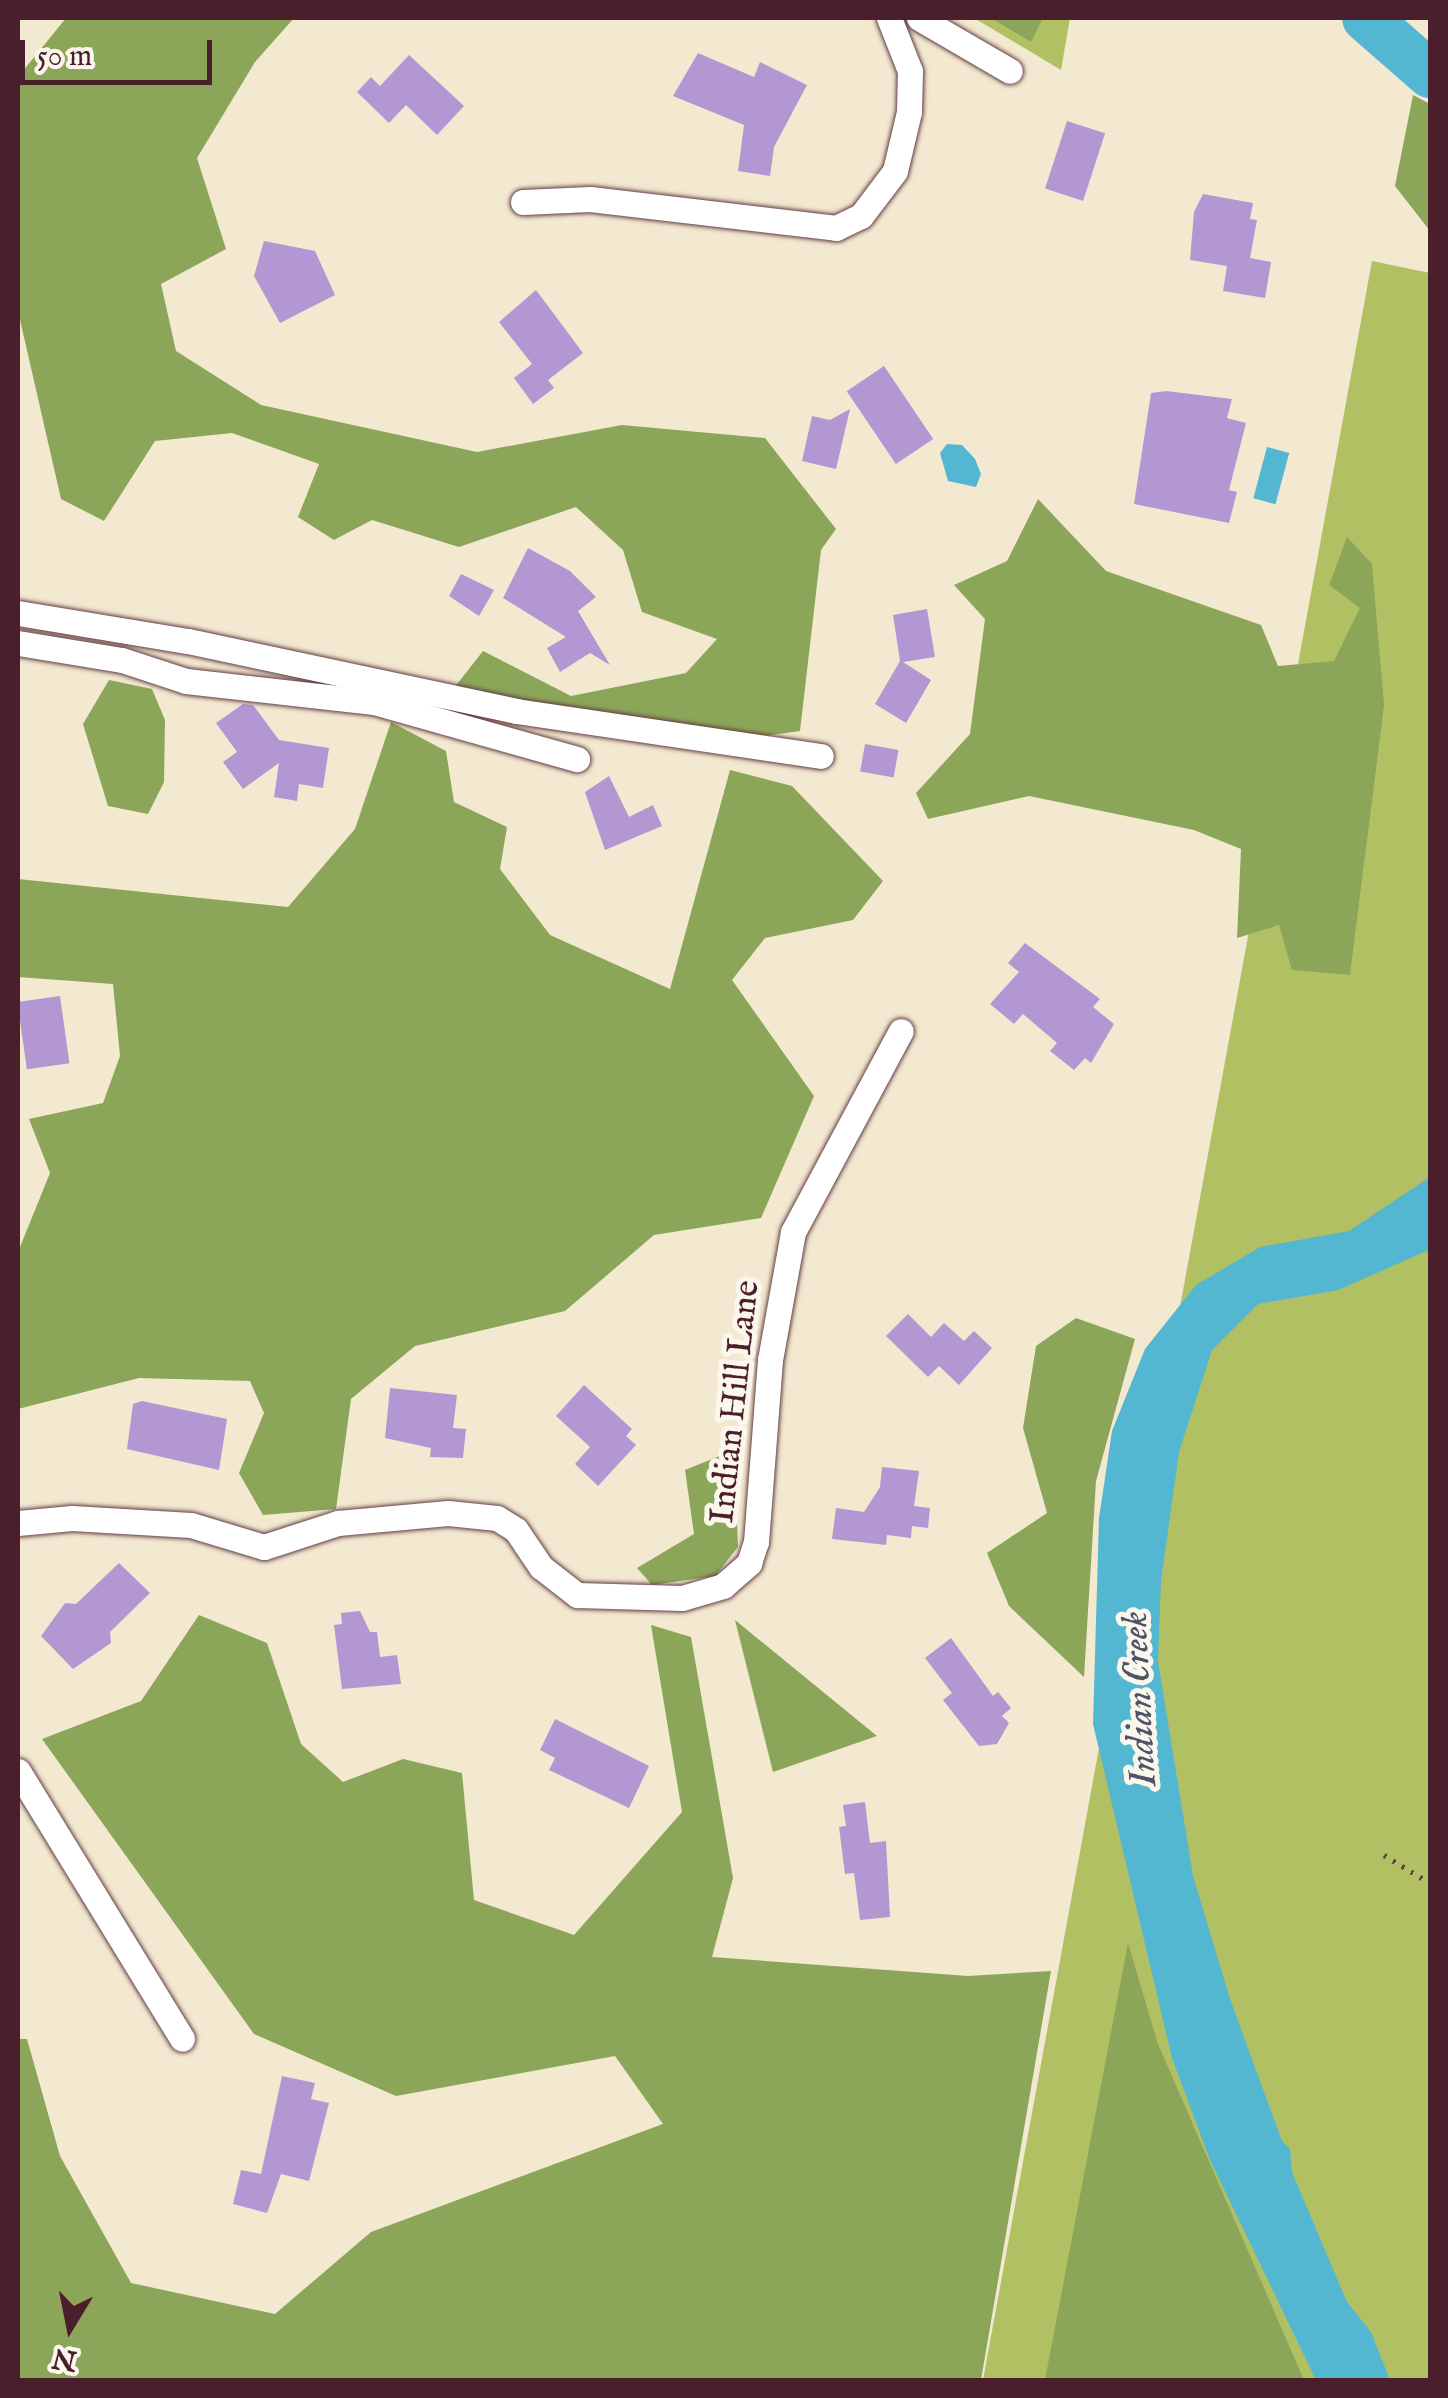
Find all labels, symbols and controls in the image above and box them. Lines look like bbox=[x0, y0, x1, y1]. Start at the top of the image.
scale bar bbox=[25, 20, 218, 82]
text: 50 m bbox=[37, 38, 92, 76]
street label: Indian Hill Lane bbox=[702, 1278, 770, 1526]
water label: Indian Creek bbox=[1114, 1610, 1168, 1788]
north arrow bbox=[20, 2278, 120, 2378]
text: N bbox=[50, 2339, 80, 2377]

